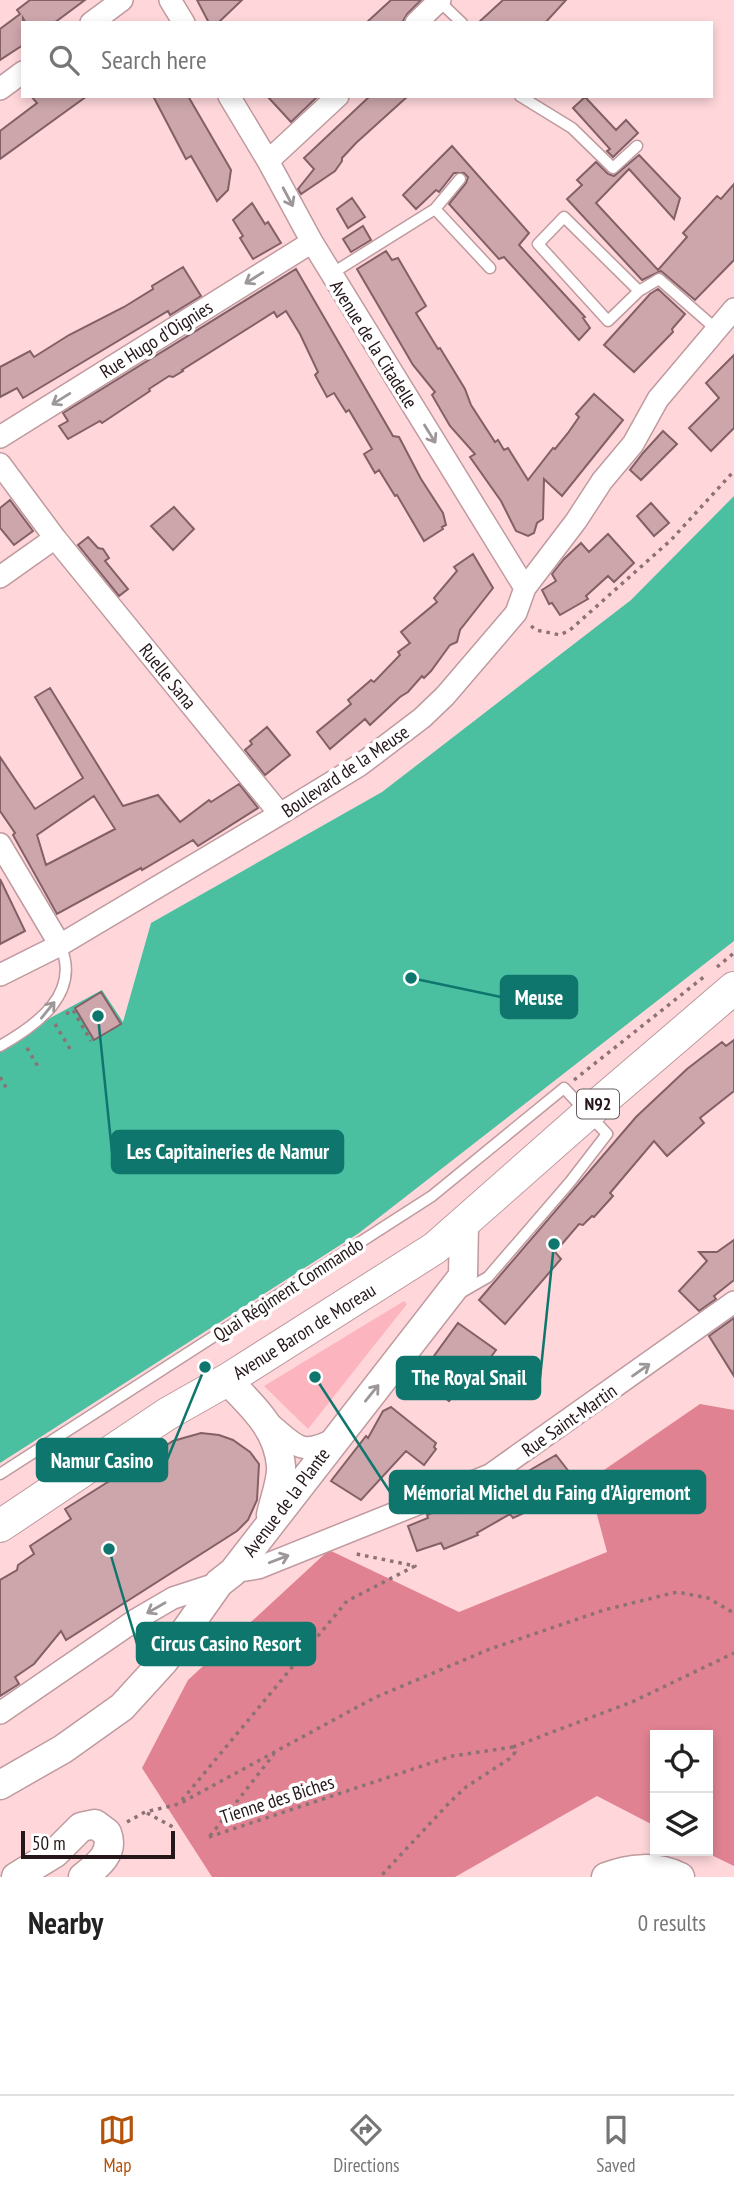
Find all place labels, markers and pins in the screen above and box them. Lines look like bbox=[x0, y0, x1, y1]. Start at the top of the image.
callout: Meuse bbox=[501, 976, 577, 1018]
callout: Les Capitaineries de Namur bbox=[112, 1131, 343, 1173]
callout: The Royal Snail bbox=[397, 1357, 540, 1399]
callout: Namur Casino bbox=[37, 1439, 167, 1481]
callout: Mémorial Michel du Faing d’Aigremont bbox=[390, 1471, 705, 1513]
callout: Circus Casino Resort bbox=[137, 1623, 315, 1665]

